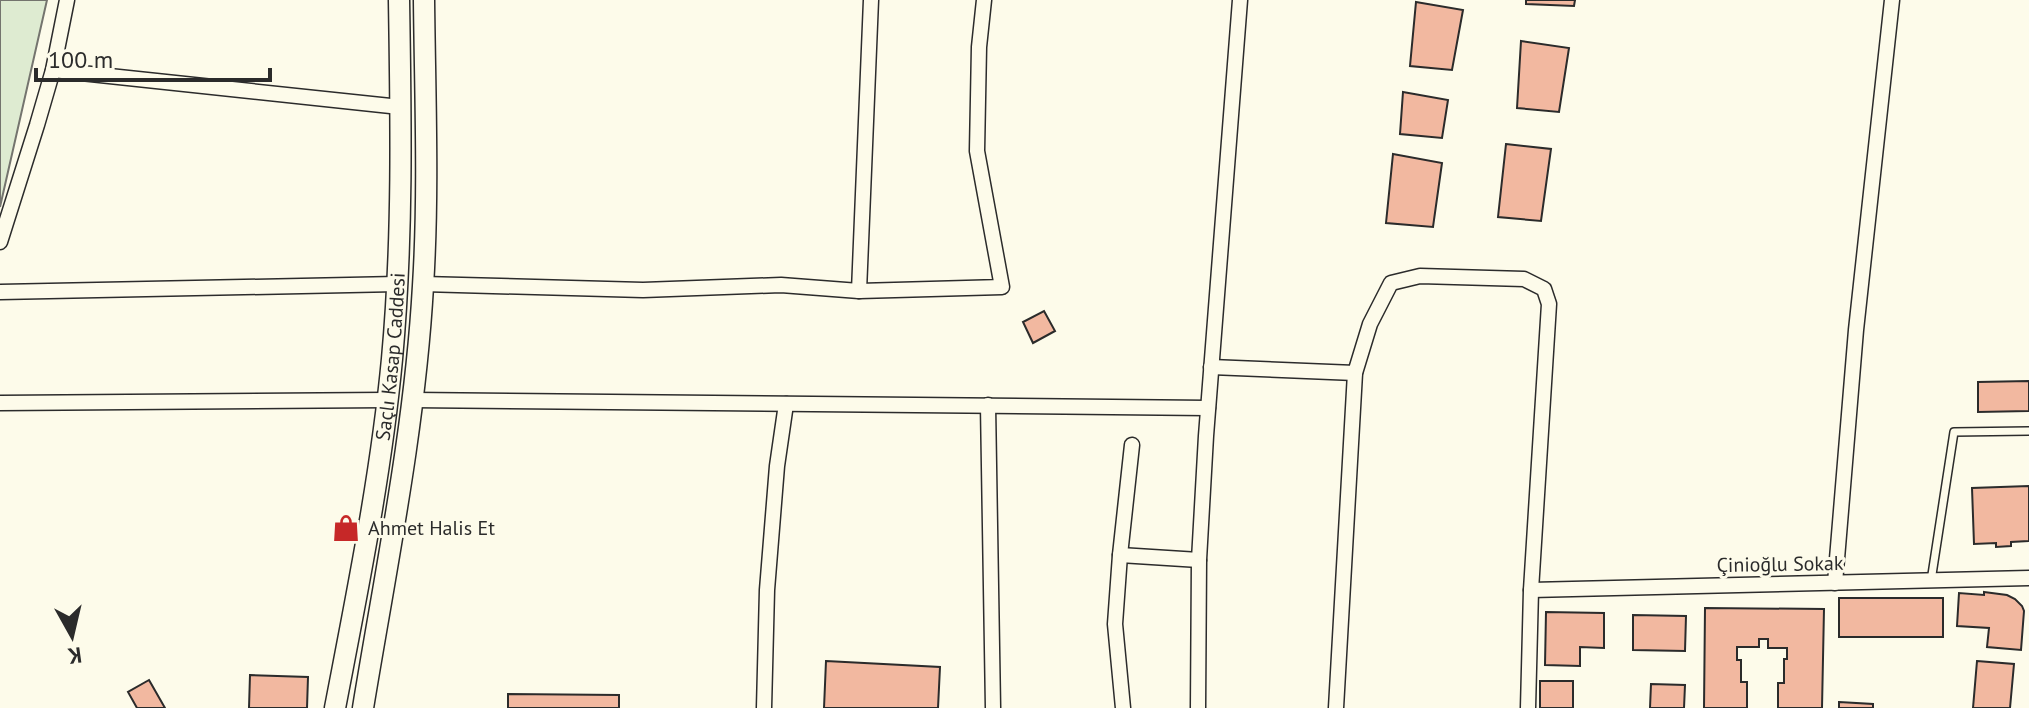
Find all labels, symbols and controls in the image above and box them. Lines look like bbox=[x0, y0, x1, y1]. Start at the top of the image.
scale bar bbox=[36, 32, 270, 82]
text: 100 m bbox=[48, 44, 113, 75]
street label: Saçlı Kasap Caddesi bbox=[370, 272, 411, 442]
shop icon: Ahmet Halis Et bbox=[331, 513, 361, 543]
place label: Ahmet Halis Et bbox=[368, 515, 495, 541]
street label: Çinioğlu Sokak bbox=[1716, 550, 1844, 578]
north arrow bbox=[32, 596, 112, 676]
text: K bbox=[66, 641, 83, 671]

